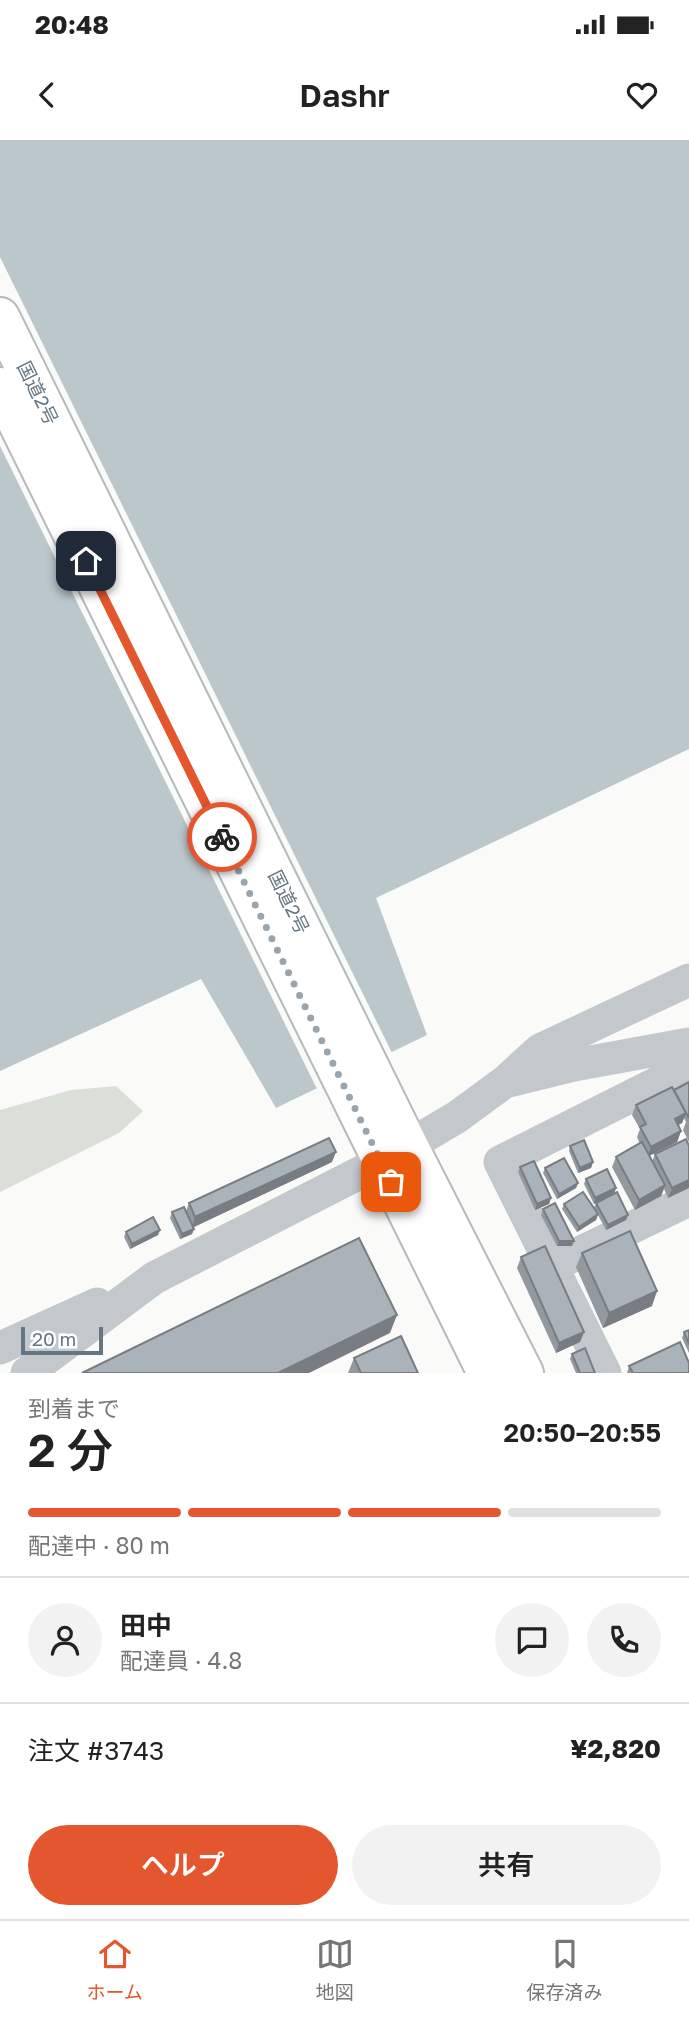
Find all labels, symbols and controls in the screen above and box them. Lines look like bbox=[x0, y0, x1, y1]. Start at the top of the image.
text: 20:48 bbox=[35, 9, 109, 40]
icon: back bbox=[28, 76, 66, 114]
text: Dashr bbox=[299, 76, 390, 114]
icon: heart bbox=[623, 76, 661, 114]
street label: 国道2号 bbox=[13, 357, 64, 428]
pin bbox=[56, 531, 116, 591]
icon: home bbox=[67, 542, 105, 580]
courier bbox=[187, 802, 257, 872]
icon: bike bbox=[203, 818, 241, 856]
street label: 国道2号 bbox=[264, 866, 315, 937]
pin bbox=[361, 1152, 421, 1212]
icon: bag bbox=[372, 1163, 410, 1201]
scale bar bbox=[21, 1324, 103, 1356]
text: 20 m bbox=[32, 1327, 76, 1350]
text: 到着まで bbox=[28, 1394, 120, 1422]
text: 20:50–20:55 bbox=[503, 1417, 661, 1448]
text: 2 分 bbox=[28, 1422, 113, 1477]
text: 配達中 · 80 m bbox=[28, 1531, 170, 1559]
button: person bbox=[28, 1603, 102, 1677]
button: chat bbox=[495, 1603, 569, 1677]
button: phone bbox=[587, 1603, 661, 1677]
text: 田中 bbox=[120, 1610, 172, 1641]
text: 配達員 · 4.8 bbox=[120, 1646, 242, 1674]
text: ¥2,820 bbox=[570, 1733, 661, 1764]
text: 注文 #3743 bbox=[28, 1735, 164, 1766]
button: ヘルプ bbox=[28, 1825, 338, 1905]
button: 共有 bbox=[352, 1825, 661, 1905]
tab: ホーム bbox=[86, 1935, 143, 2004]
tab: 地図 bbox=[316, 1935, 354, 2004]
tab: 保存済み bbox=[527, 1935, 603, 2004]

